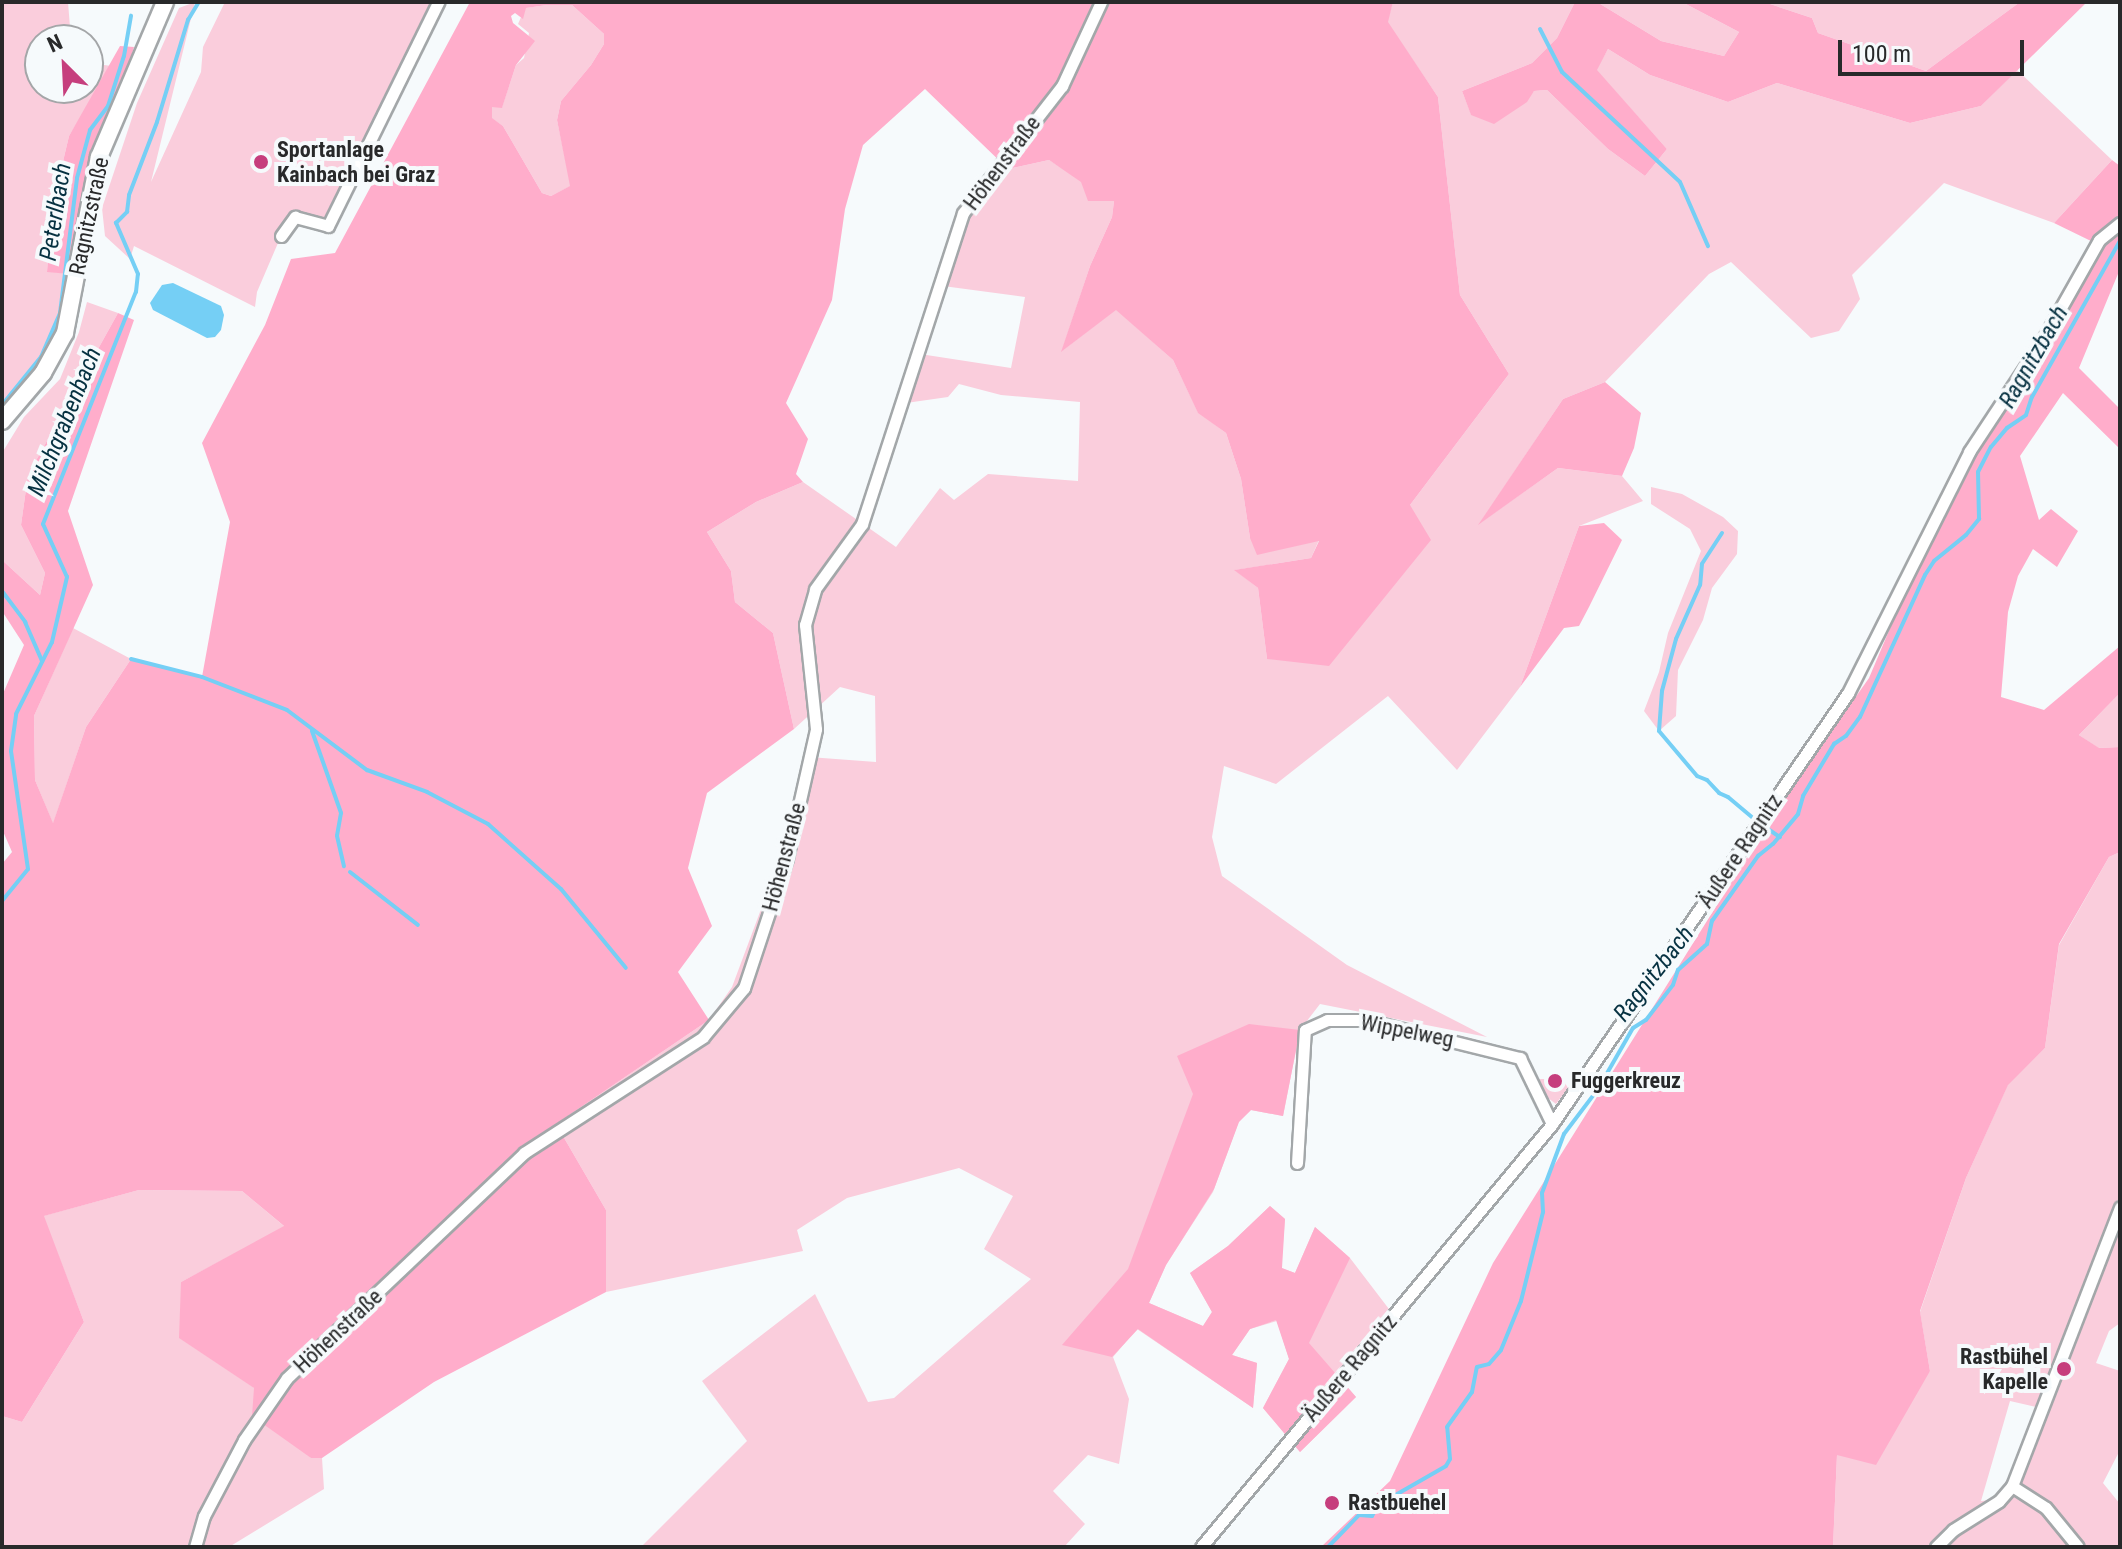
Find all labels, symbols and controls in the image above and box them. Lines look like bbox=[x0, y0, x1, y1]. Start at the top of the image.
north arrow bbox=[24, 24, 104, 104]
scale bar bbox=[1842, 24, 2028, 74]
text: N bbox=[44, 29, 66, 58]
text: 100 m bbox=[1852, 40, 1911, 68]
street label: Höhenstraße bbox=[958, 111, 1046, 215]
place label: Sportanlage Kainbach bei Graz bbox=[277, 136, 435, 188]
marker: Sportanlage Kainbach bei Graz bbox=[252, 153, 270, 171]
street label: Ragnitzstraße bbox=[64, 155, 114, 277]
water label: Peterlbach bbox=[34, 161, 78, 263]
water label: Ragnitzbach bbox=[1993, 301, 2075, 413]
water label: Milchgrabenbach bbox=[22, 343, 108, 501]
street label: Äußere Ragnitz bbox=[1692, 789, 1788, 913]
street label: Höhenstraße bbox=[757, 800, 811, 914]
water label: Ragnitzbach bbox=[1608, 920, 1700, 1028]
street label: Wippelweg bbox=[1358, 1009, 1456, 1053]
place label: Fuggerkreuz bbox=[1571, 1068, 1681, 1094]
marker: Fuggerkreuz bbox=[1546, 1072, 1564, 1090]
street label: Höhenstraße bbox=[288, 1283, 388, 1379]
street label: Äußere Ragnitz bbox=[1298, 1309, 1402, 1427]
place label: Rastbühel Kapelle bbox=[1960, 1343, 2048, 1394]
marker: Rastbühel Kapelle bbox=[2055, 1360, 2073, 1378]
place label: Rastbuehel bbox=[1348, 1490, 1446, 1516]
marker: Rastbuehel bbox=[1323, 1494, 1341, 1512]

